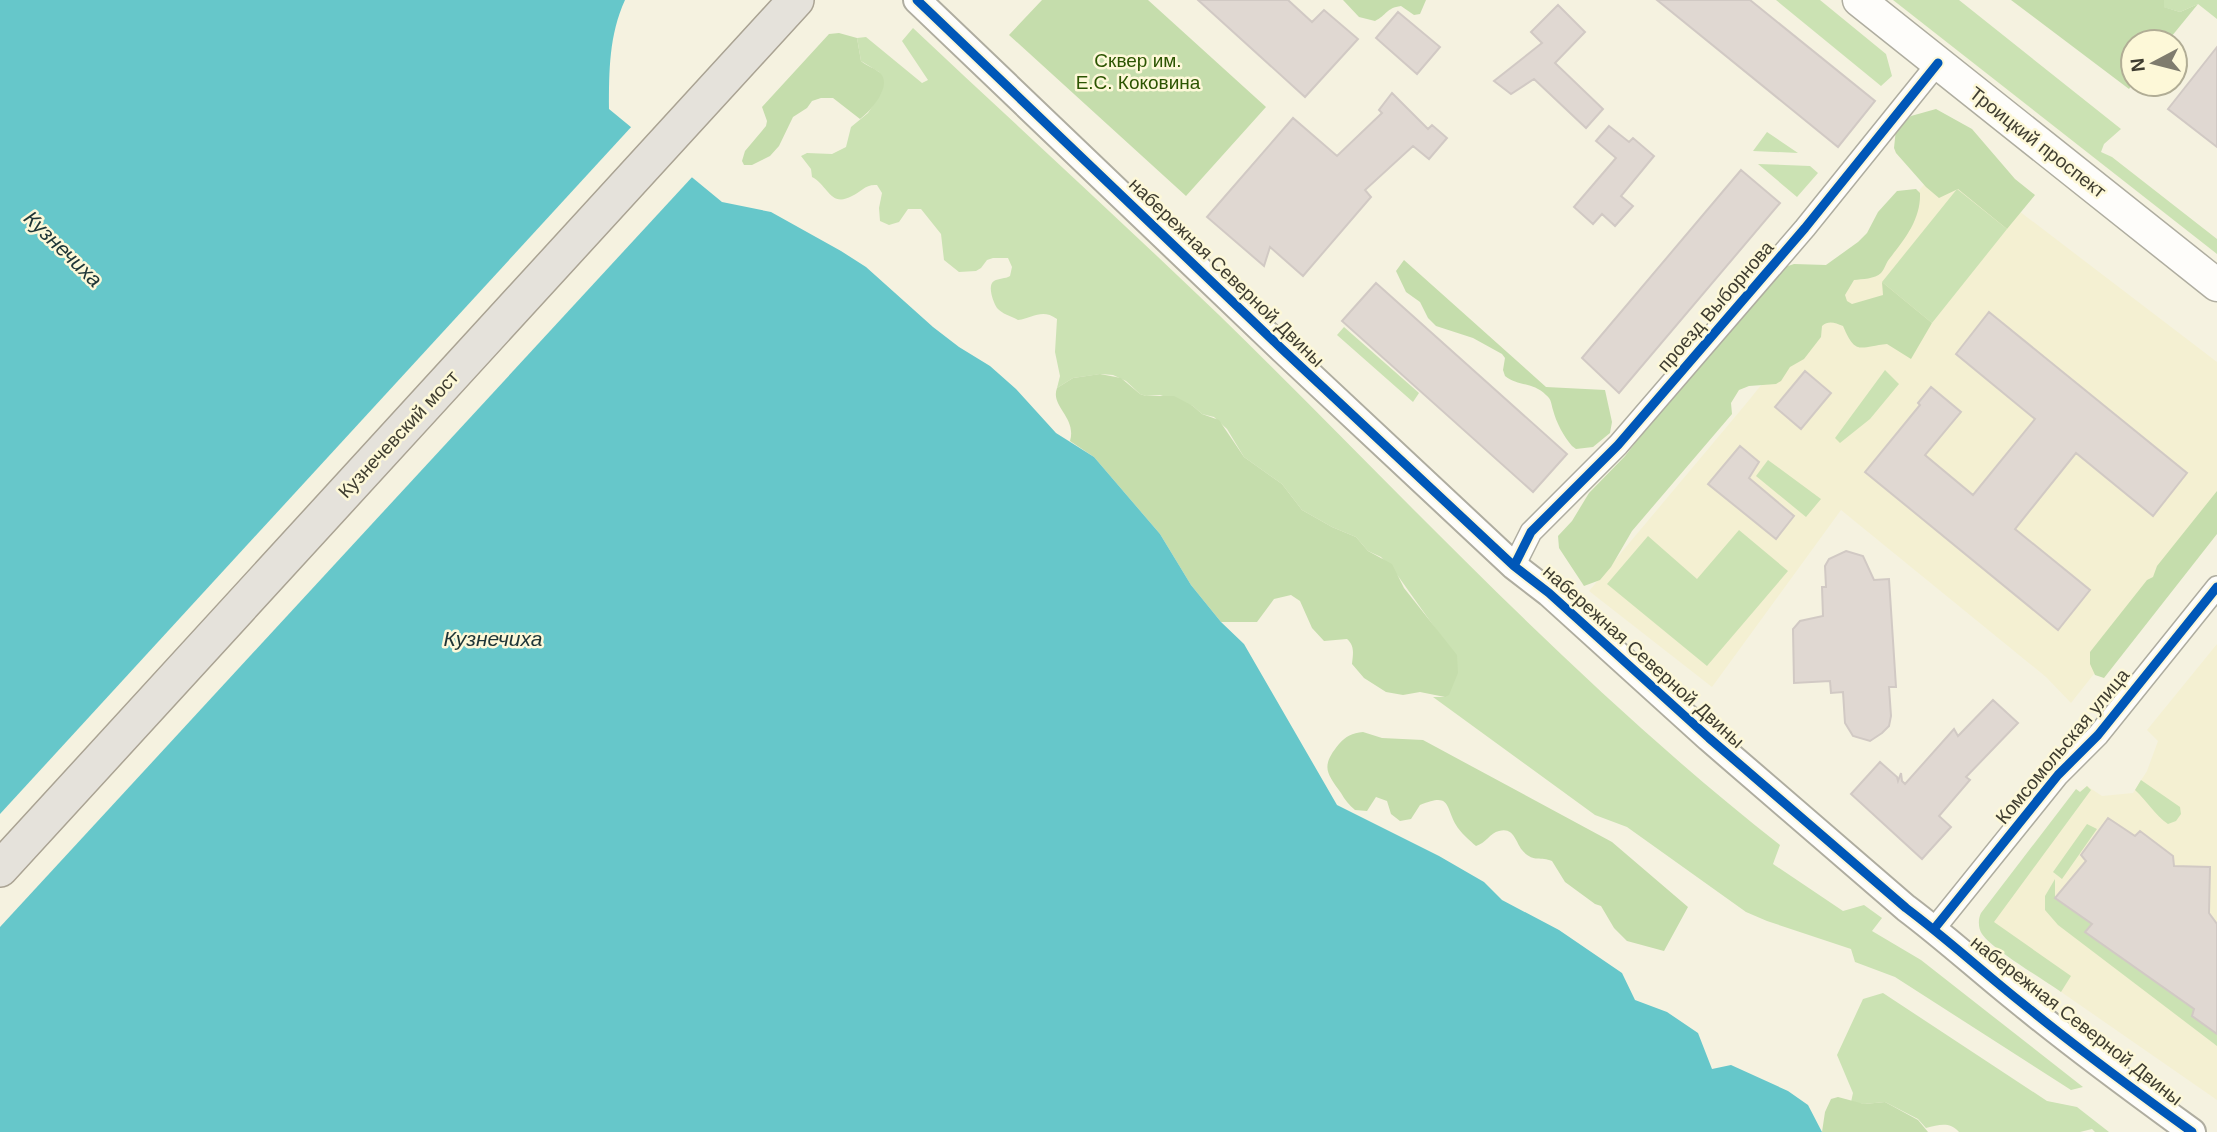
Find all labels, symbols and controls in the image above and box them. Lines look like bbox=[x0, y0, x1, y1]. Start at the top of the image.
north arrow bbox=[2119, 28, 2189, 98]
park label: Сквер им. Е.С. Коковина bbox=[1076, 50, 1201, 93]
text: N bbox=[2126, 57, 2149, 73]
street label: Троицкий проспект bbox=[1965, 83, 2110, 202]
street label: набережная Северной Двины bbox=[1125, 174, 1328, 371]
water label: Кузнечиха bbox=[20, 206, 107, 291]
street label: проезд Выборнова bbox=[1653, 236, 1778, 376]
street label: Кузнечевский мост bbox=[334, 366, 463, 502]
street label: набережная Северной Двины bbox=[1539, 561, 1748, 752]
water label: Кузнечиха bbox=[444, 627, 542, 650]
street label: Комсомольская улица bbox=[1991, 664, 2134, 828]
street label: набережная Северной Двины bbox=[1967, 931, 2187, 1109]

